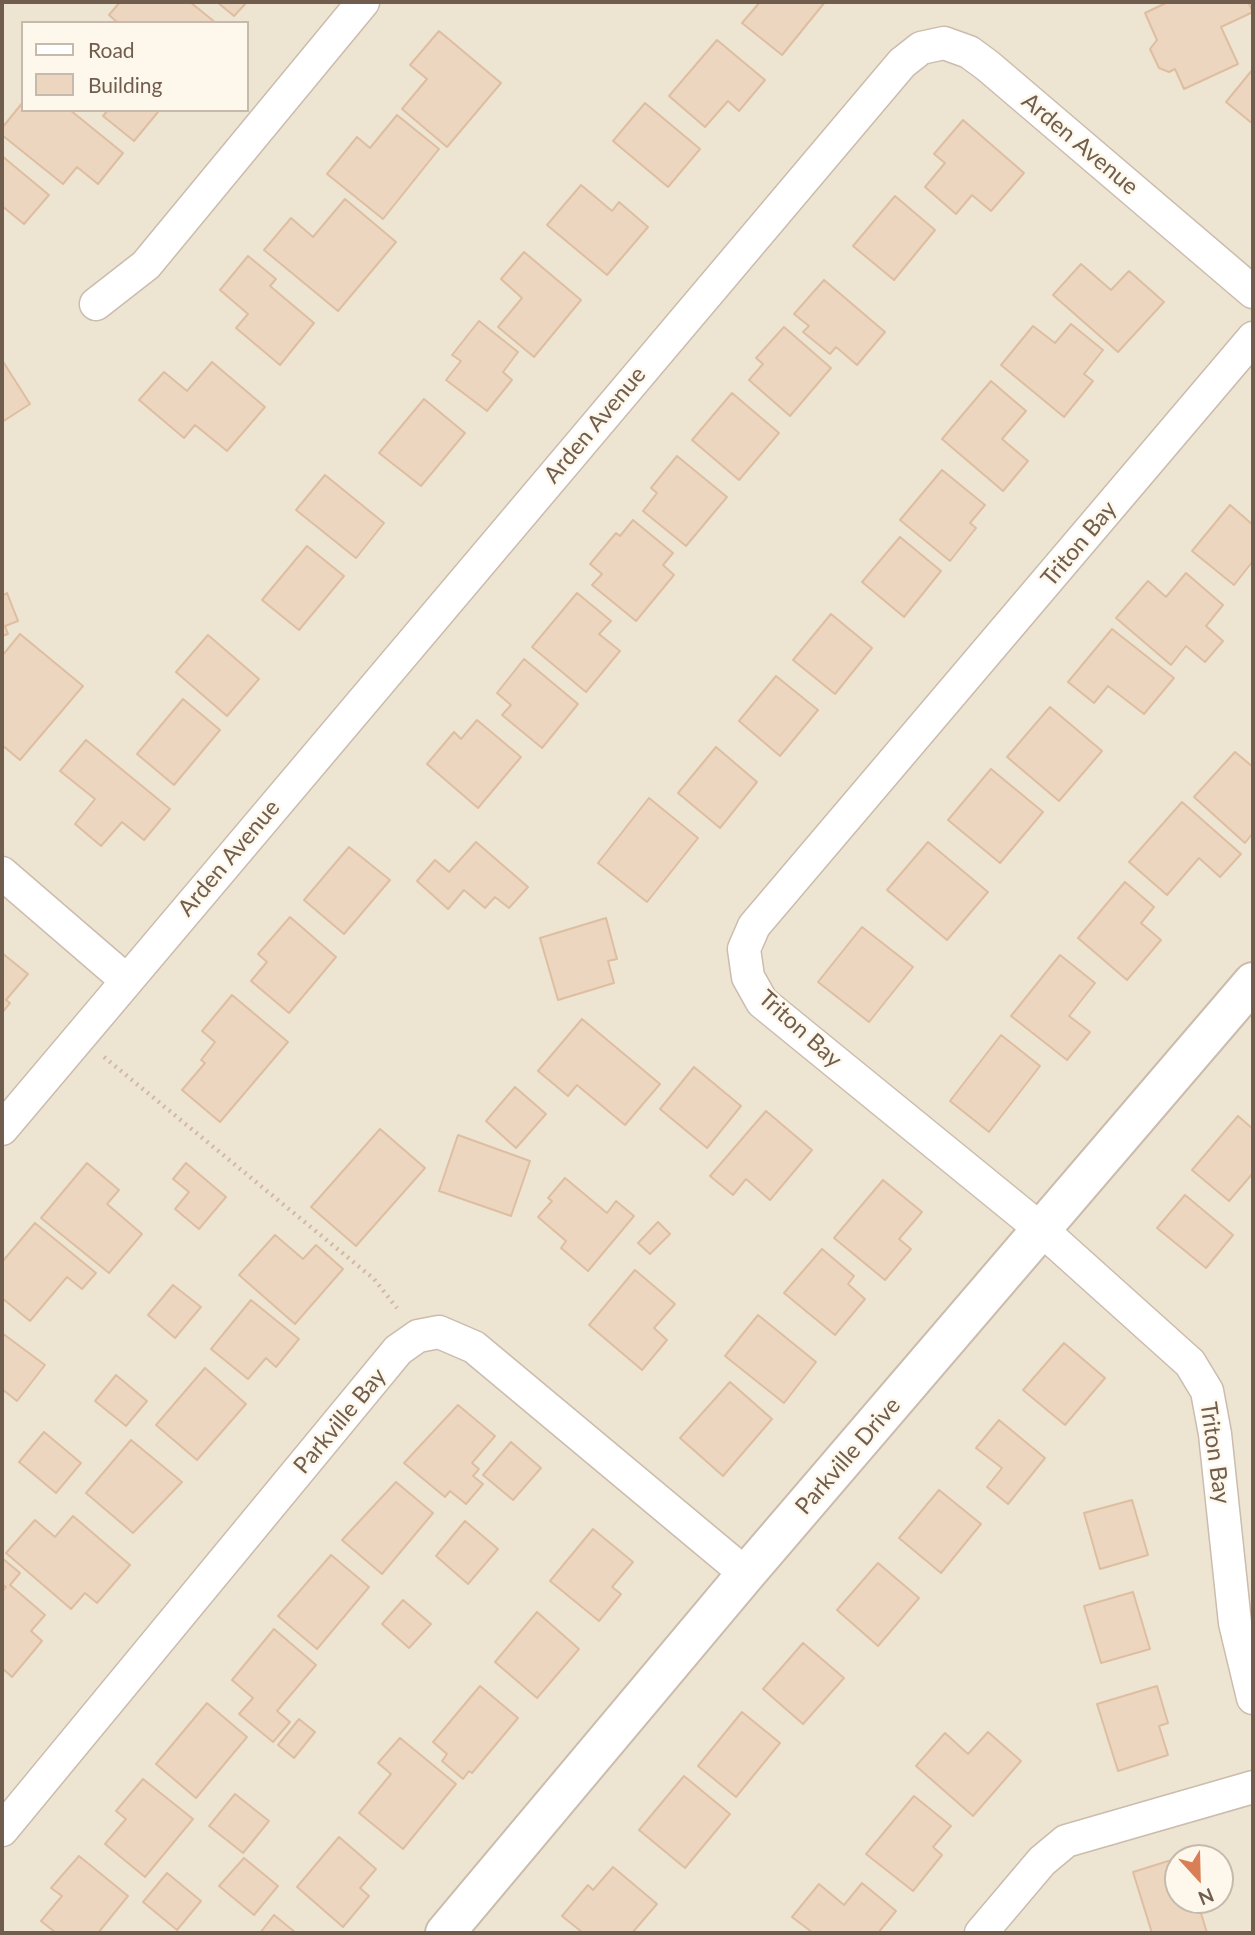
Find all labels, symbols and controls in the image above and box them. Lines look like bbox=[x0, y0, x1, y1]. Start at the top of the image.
legend bbox=[21, 21, 248, 112]
text: Road bbox=[88, 37, 135, 62]
text: Building bbox=[88, 72, 163, 97]
street label: Arden Avenue bbox=[1016, 87, 1144, 201]
street label: Arden Avenue bbox=[538, 361, 652, 489]
street label: Triton Bay bbox=[1035, 496, 1123, 592]
street label: Arden Avenue bbox=[172, 794, 286, 922]
street label: Triton Bay bbox=[753, 984, 847, 1074]
street label: Parkville Bay bbox=[288, 1363, 392, 1479]
street label: Parkville Drive bbox=[790, 1392, 906, 1520]
street label: Triton Bay bbox=[1194, 1400, 1236, 1506]
north arrow bbox=[1164, 1844, 1234, 1914]
text: N bbox=[1195, 1884, 1217, 1910]

